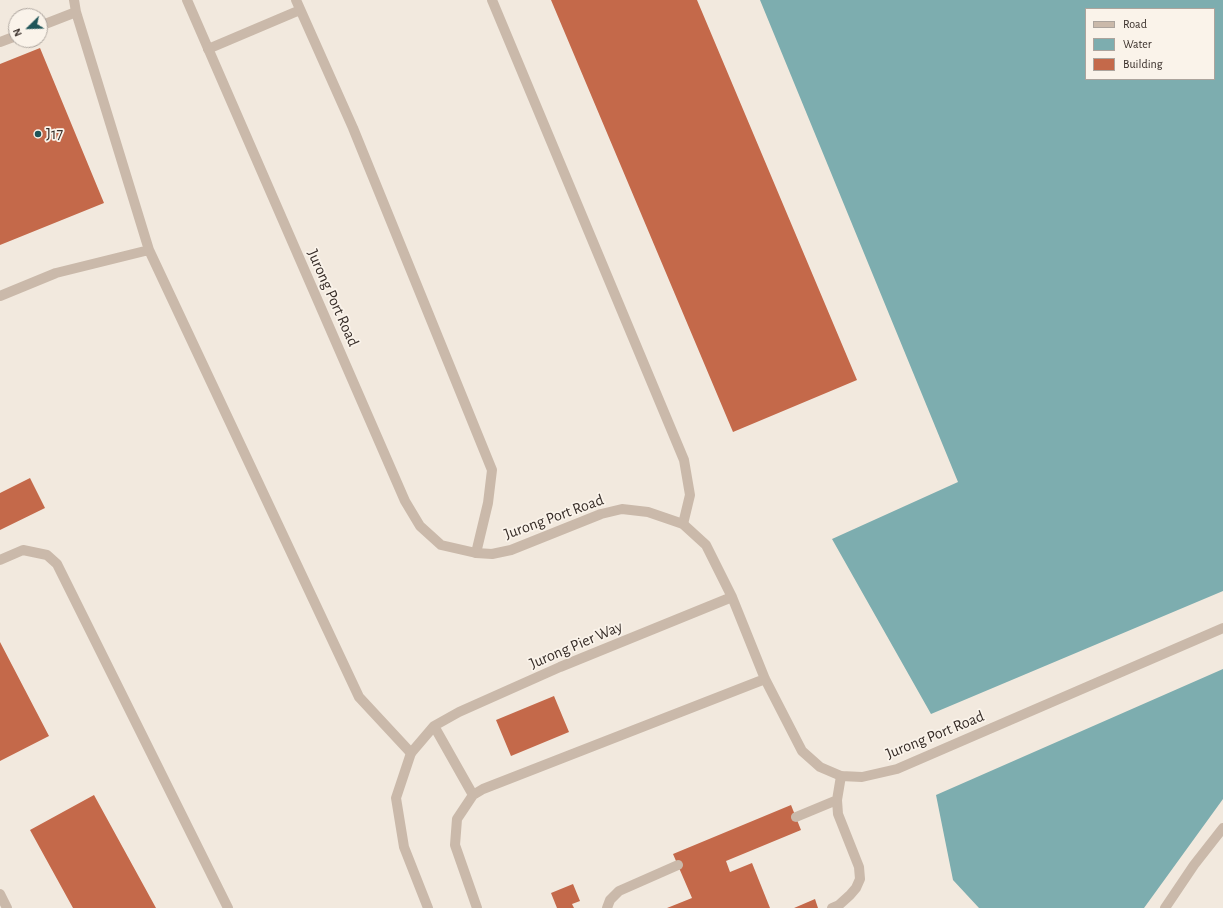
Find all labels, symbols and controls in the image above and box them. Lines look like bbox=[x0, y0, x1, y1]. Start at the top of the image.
north arrow bbox=[8, 8, 48, 48]
legend bbox=[1085, 8, 1215, 80]
text: Road bbox=[1123, 18, 1147, 30]
text: N bbox=[11, 27, 24, 38]
text: Water bbox=[1123, 38, 1152, 50]
text: Building bbox=[1123, 58, 1163, 70]
place label: J17 bbox=[46, 124, 63, 144]
marker: J17 bbox=[33, 129, 43, 139]
street label: Jurong Port Road bbox=[303, 246, 363, 350]
street label: Jurong Port Road bbox=[502, 490, 606, 544]
street label: Jurong Pier Way bbox=[527, 617, 625, 673]
street label: Jurong Port Road bbox=[883, 707, 987, 763]

